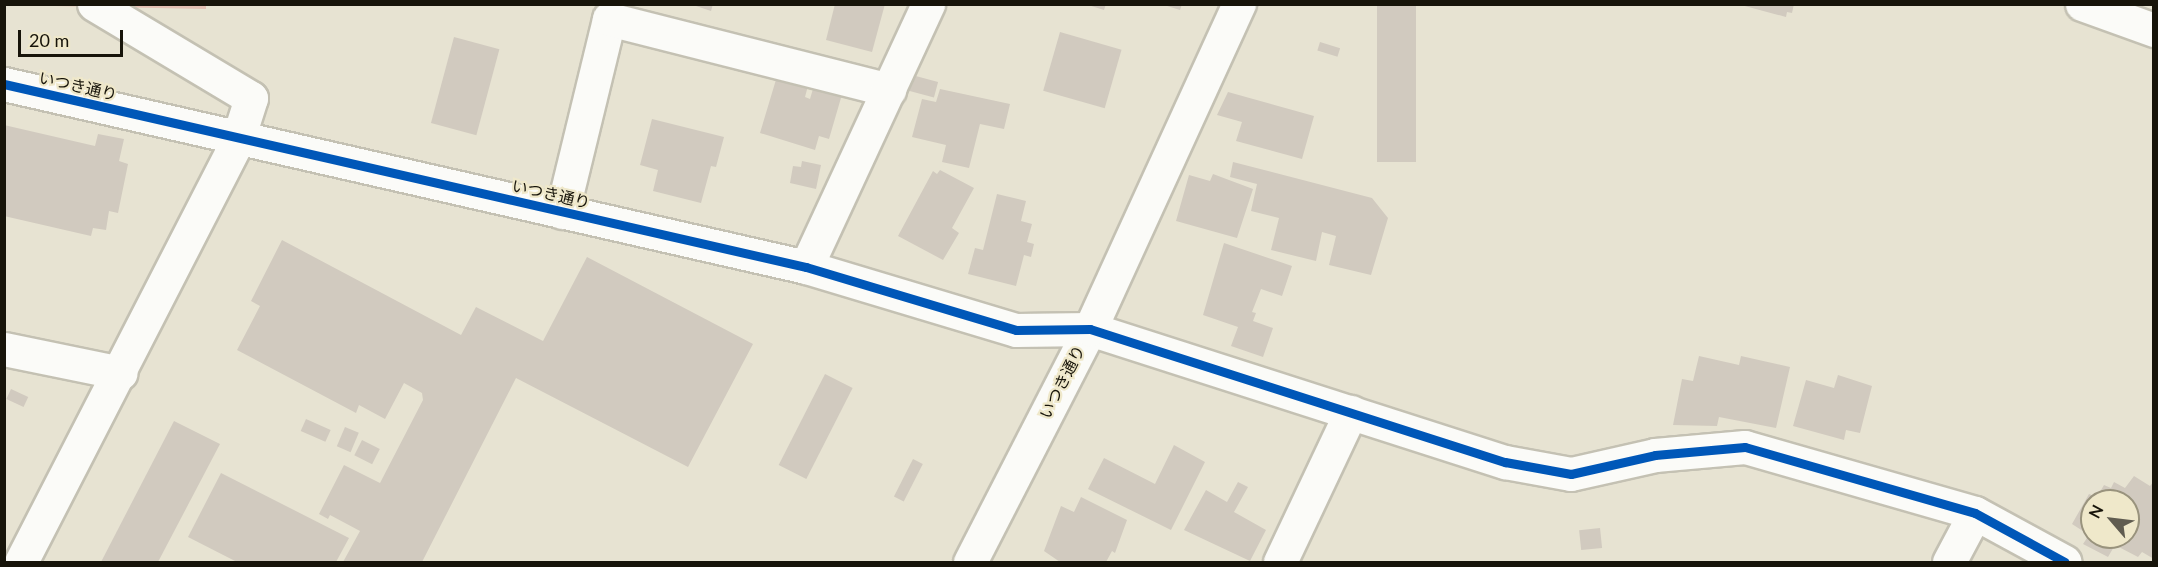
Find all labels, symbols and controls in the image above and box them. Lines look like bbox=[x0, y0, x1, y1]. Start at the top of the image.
scale bar bbox=[21, 18, 126, 56]
text: 20 m bbox=[29, 29, 69, 51]
street label: いつき通り bbox=[37, 68, 119, 104]
street label: いつき通り bbox=[510, 176, 592, 212]
street label: いつき通り bbox=[1035, 342, 1089, 422]
north arrow bbox=[2080, 489, 2140, 549]
text: N bbox=[2084, 501, 2107, 521]

